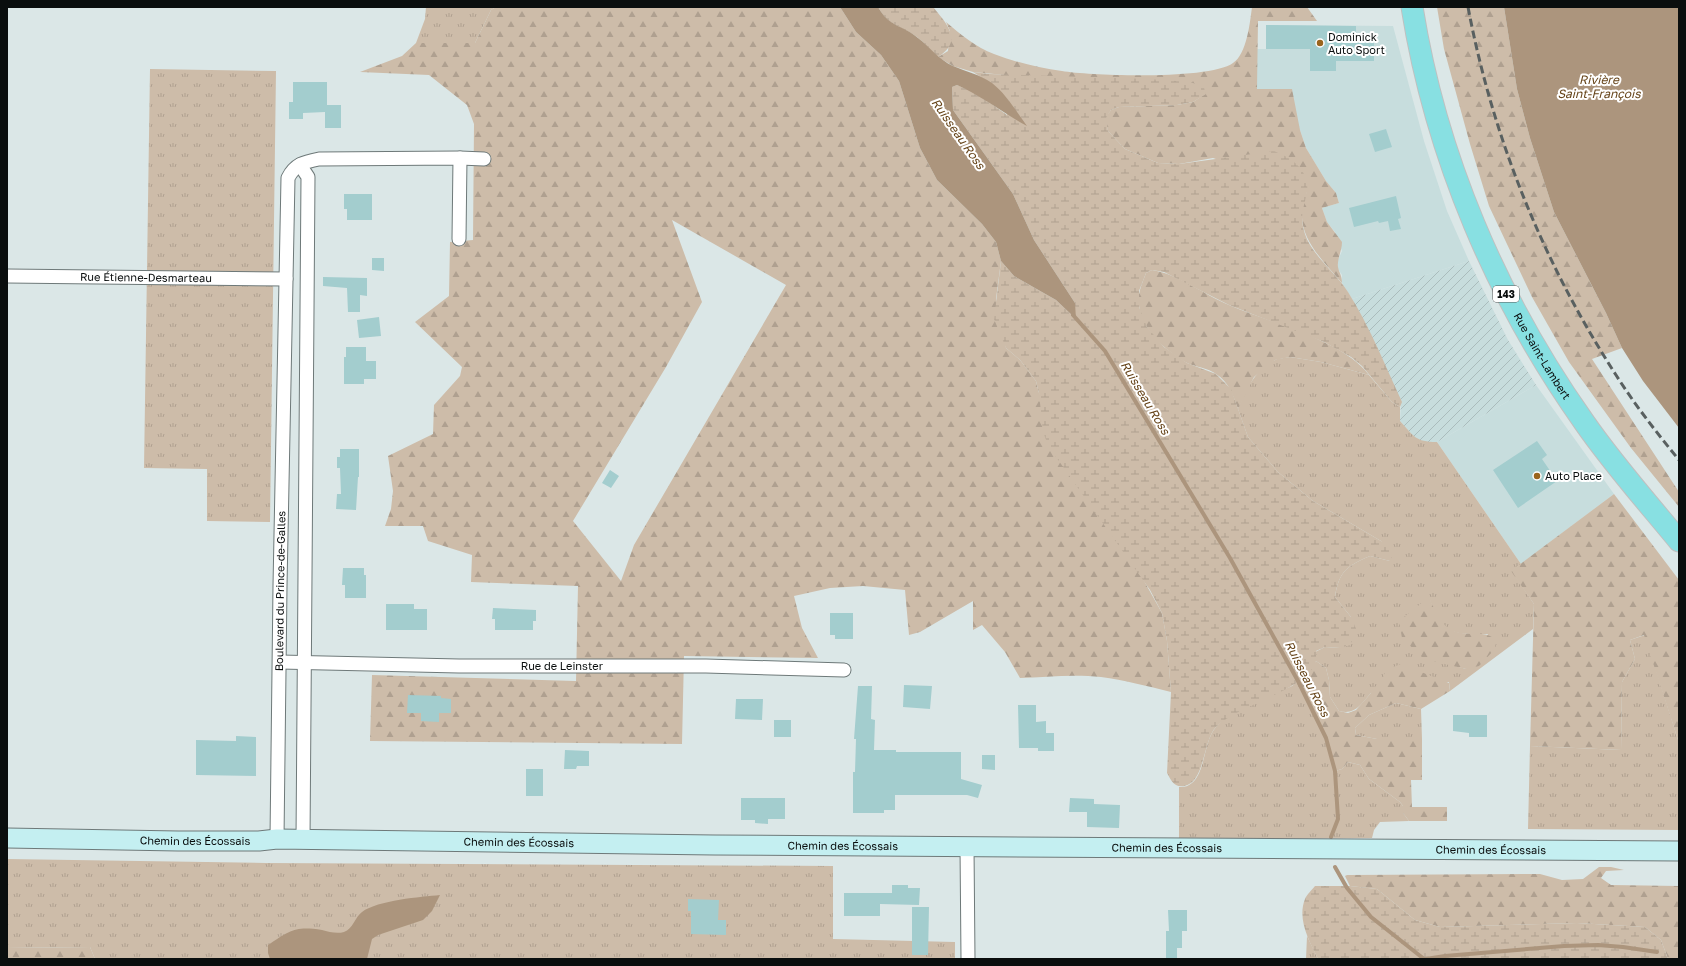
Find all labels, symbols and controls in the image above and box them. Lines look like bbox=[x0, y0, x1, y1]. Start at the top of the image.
place label: Dominick Auto Sport bbox=[1328, 30, 1385, 56]
marker: Dominick Auto Sport bbox=[1315, 38, 1325, 48]
water label: Rivière Saint-François bbox=[1557, 72, 1641, 101]
water label: Ruisseau Ross bbox=[928, 95, 989, 173]
street label: Rue Étienne-Desmarteau bbox=[80, 270, 212, 284]
road number: 143 bbox=[1493, 286, 1519, 302]
street label: Rue Saint-Lambert bbox=[1512, 310, 1574, 402]
water label: Ruisseau Ross bbox=[1118, 358, 1174, 438]
place label: Auto Place bbox=[1545, 469, 1602, 482]
marker: Auto Place bbox=[1532, 471, 1542, 481]
street label: Boulevard du Prince-de-Galles bbox=[272, 510, 287, 671]
water label: Ruisseau Ross bbox=[1282, 638, 1333, 720]
street label: Rue de Leinster bbox=[521, 659, 604, 672]
street label: Chemin des Écossais bbox=[140, 833, 250, 847]
street label: Chemin des Écossais bbox=[463, 835, 574, 849]
street label: Chemin des Écossais bbox=[788, 838, 898, 852]
street label: Chemin des Écossais bbox=[1112, 840, 1222, 854]
street label: Chemin des Écossais bbox=[1436, 842, 1546, 856]

